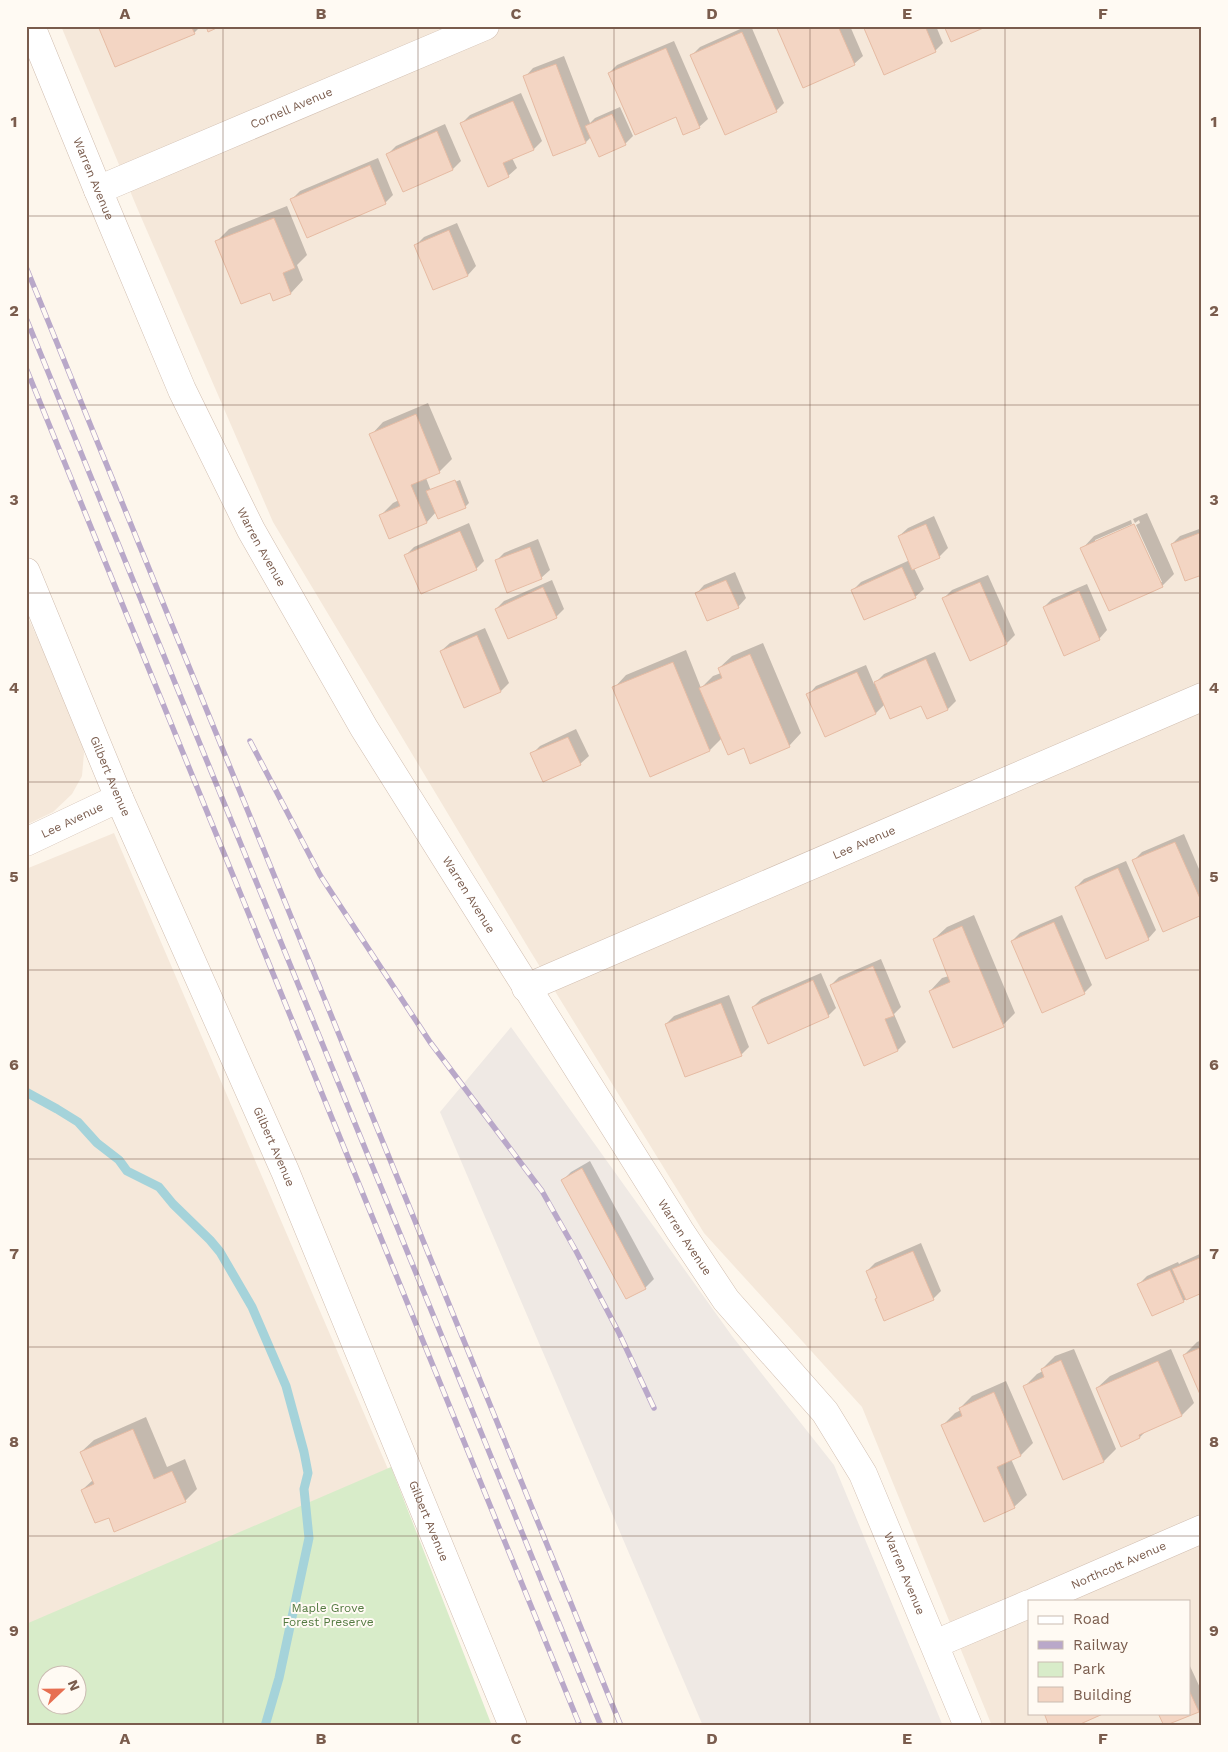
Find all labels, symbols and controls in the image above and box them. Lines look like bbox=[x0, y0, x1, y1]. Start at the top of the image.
text: A bbox=[120, 4, 131, 23]
text: B bbox=[316, 4, 327, 23]
text: C bbox=[511, 4, 522, 23]
text: D bbox=[706, 4, 718, 23]
text: E bbox=[902, 4, 912, 23]
text: F bbox=[1098, 4, 1108, 23]
street label: Cornell Avenue bbox=[248, 84, 335, 132]
text: 1 bbox=[11, 112, 17, 131]
text: 1 bbox=[1211, 112, 1217, 131]
street label: Warren Avenue bbox=[70, 135, 117, 222]
text: 2 bbox=[9, 301, 19, 320]
text: 2 bbox=[1209, 301, 1219, 320]
text: 3 bbox=[9, 490, 19, 509]
text: 3 bbox=[1209, 490, 1219, 509]
street label: Warren Avenue bbox=[234, 505, 289, 589]
text: 4 bbox=[9, 678, 19, 697]
text: 4 bbox=[1209, 678, 1219, 697]
street label: Gilbert Avenue bbox=[87, 734, 133, 819]
street label: Lee Avenue bbox=[39, 800, 105, 841]
street label: Lee Avenue bbox=[830, 823, 898, 862]
street label: Warren Avenue bbox=[439, 854, 498, 936]
text: 5 bbox=[9, 867, 19, 886]
text: 5 bbox=[1209, 867, 1219, 886]
text: 6 bbox=[9, 1055, 19, 1074]
text: 6 bbox=[1209, 1055, 1219, 1074]
street label: Gilbert Avenue bbox=[250, 1105, 298, 1189]
street label: Warren Avenue bbox=[655, 1197, 715, 1278]
text: 7 bbox=[9, 1244, 19, 1263]
text: 7 bbox=[1209, 1244, 1219, 1263]
text: 8 bbox=[9, 1432, 19, 1451]
text: 8 bbox=[1209, 1432, 1219, 1451]
street label: Gilbert Avenue bbox=[406, 1479, 452, 1563]
street label: Warren Avenue bbox=[881, 1530, 928, 1617]
street label: Northcott Avenue bbox=[1069, 1538, 1168, 1592]
legend bbox=[1028, 1600, 1190, 1714]
park label: Maple Grove Forest Preserve bbox=[282, 1601, 374, 1629]
text: Road bbox=[1073, 1610, 1110, 1628]
text: 9 bbox=[9, 1621, 19, 1640]
text: 9 bbox=[1209, 1621, 1219, 1640]
text: Railway bbox=[1073, 1636, 1128, 1654]
text: Park bbox=[1073, 1660, 1106, 1678]
north arrow bbox=[38, 1664, 88, 1714]
text: N bbox=[65, 1677, 83, 1693]
text: Building bbox=[1073, 1686, 1131, 1704]
text: A bbox=[120, 1729, 131, 1748]
text: B bbox=[316, 1729, 327, 1748]
text: C bbox=[511, 1729, 522, 1748]
text: D bbox=[706, 1729, 718, 1748]
text: E bbox=[902, 1729, 912, 1748]
text: F bbox=[1098, 1729, 1108, 1748]

